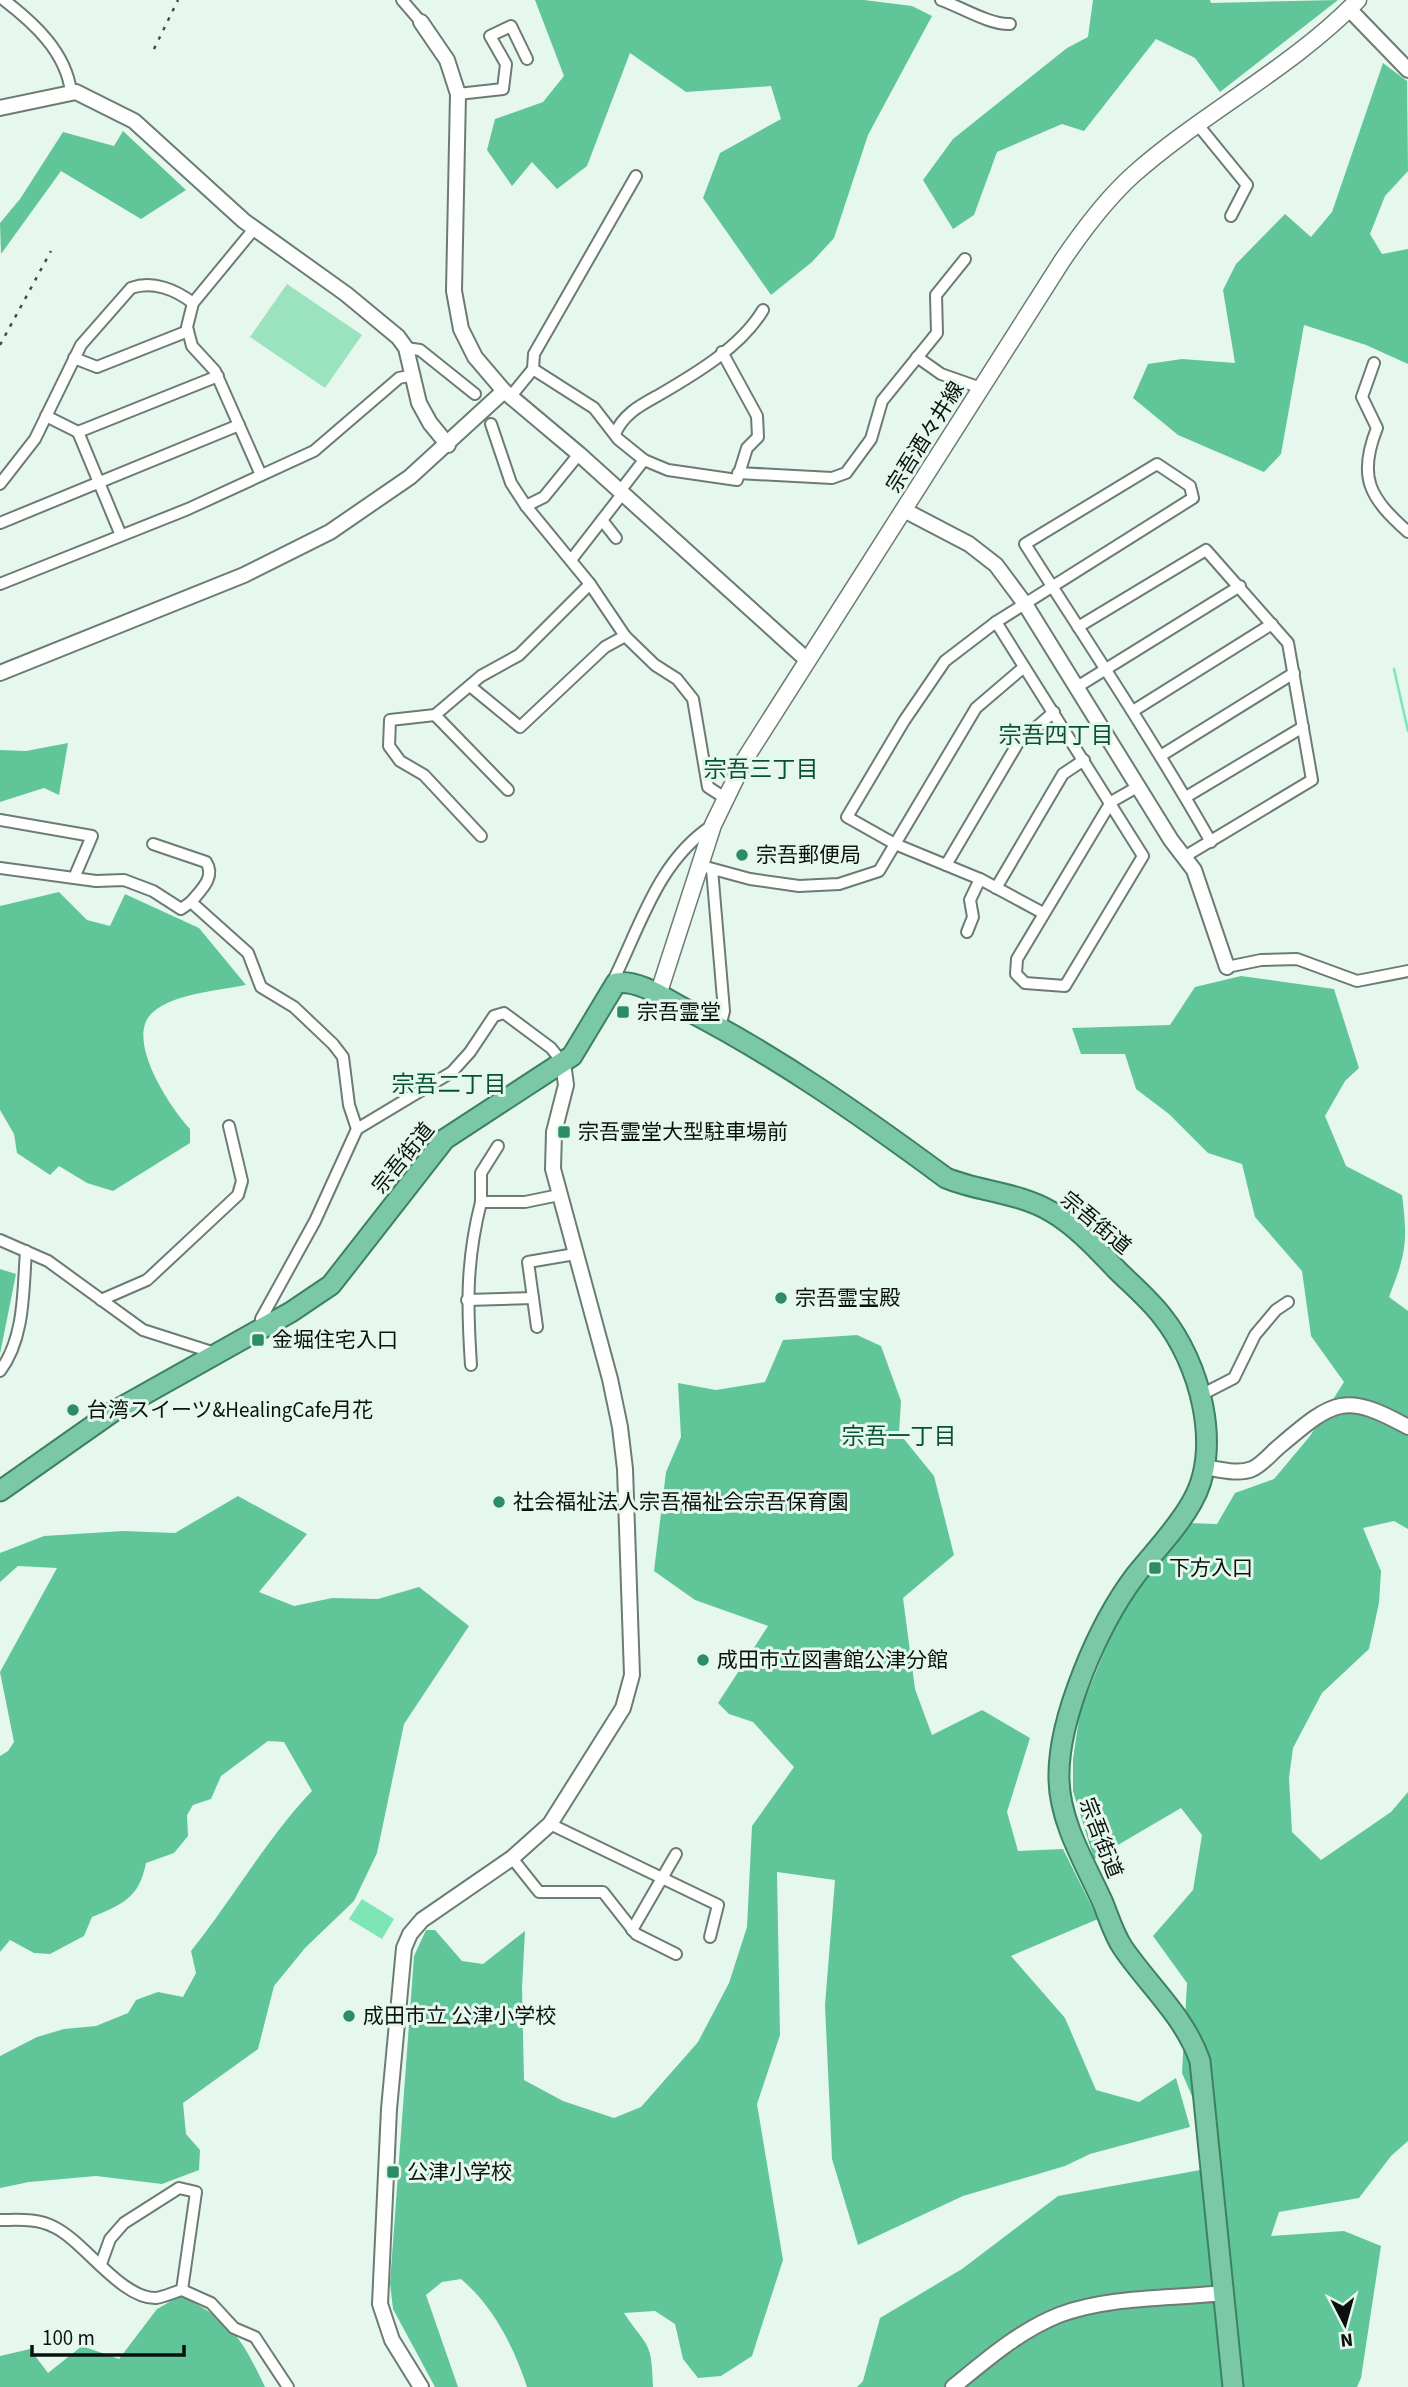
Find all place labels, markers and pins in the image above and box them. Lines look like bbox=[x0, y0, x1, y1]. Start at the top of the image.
place label: 宗吾郵便局 bbox=[756, 840, 861, 870]
marker: 宗吾郵便局 bbox=[734, 847, 750, 863]
place label: 宗吾霊堂 bbox=[637, 997, 721, 1027]
marker: 宗吾霊堂 bbox=[615, 1004, 631, 1020]
place label: 宗吾霊堂大型駐車場前 bbox=[578, 1117, 788, 1147]
marker: 宗吾霊堂大型駐車場前 bbox=[556, 1124, 572, 1140]
place label: 宗吾霊宝殿 bbox=[795, 1283, 900, 1313]
marker: 宗吾霊宝殿 bbox=[773, 1290, 789, 1306]
place label: 金堀住宅入口 bbox=[272, 1325, 398, 1355]
marker: 金堀住宅入口 bbox=[250, 1332, 266, 1348]
place label: 台湾スイーツ&HealingCafe月花 bbox=[87, 1395, 373, 1425]
marker: 台湾スイーツ&HealingCafe月花 bbox=[65, 1402, 81, 1418]
place label: 社会福祉法人宗吾福祉会宗吾保育園 bbox=[513, 1487, 849, 1517]
marker: 社会福祉法人宗吾福祉会宗吾保育園 bbox=[491, 1494, 507, 1510]
place label: 下方入口 bbox=[1169, 1553, 1253, 1583]
marker: 下方入口 bbox=[1147, 1560, 1163, 1576]
place label: 成田市立図書館公津分館 bbox=[717, 1645, 948, 1675]
marker: 成田市立図書館公津分館 bbox=[695, 1652, 711, 1668]
place label: 成田市立 公津小学校 bbox=[363, 2001, 556, 2031]
marker: 成田市立 公津小学校 bbox=[341, 2008, 357, 2024]
place label: 公津小学校 bbox=[407, 2157, 512, 2187]
marker: 公津小学校 bbox=[385, 2164, 401, 2180]

